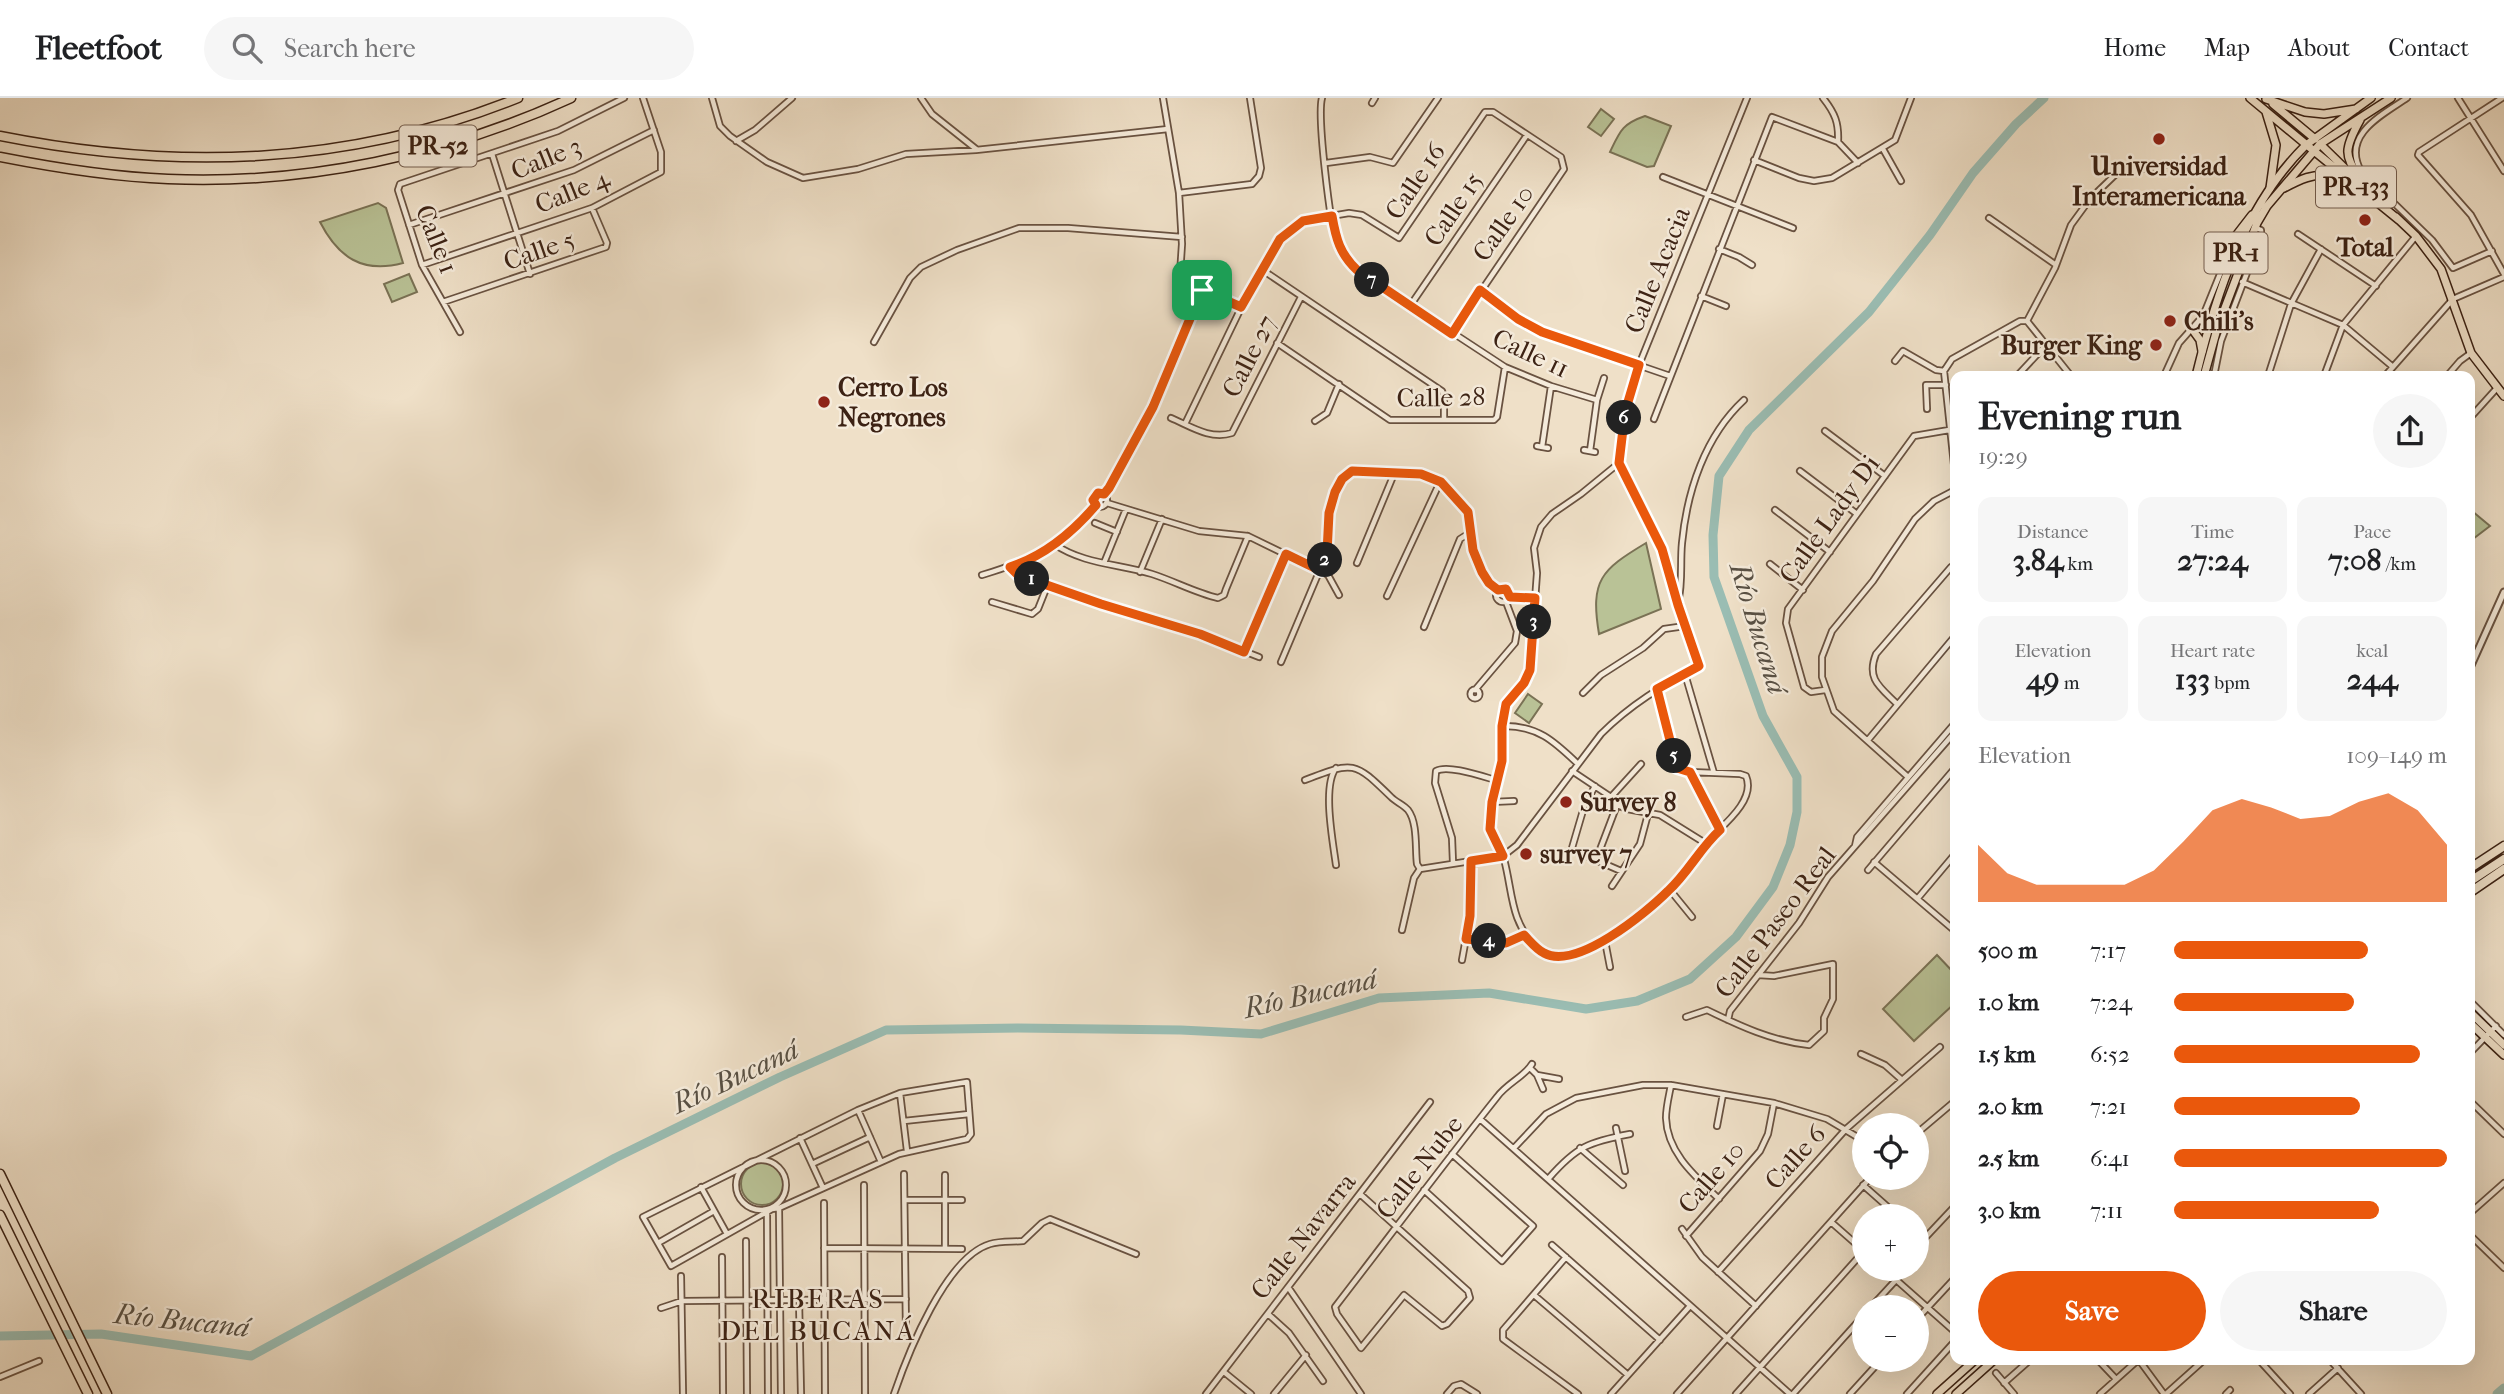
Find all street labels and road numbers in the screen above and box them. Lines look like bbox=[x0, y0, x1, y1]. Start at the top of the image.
road number: PR-52 bbox=[400, 126, 476, 166]
street label: Calle 3 bbox=[507, 130, 586, 186]
street label: Calle 16 bbox=[1379, 136, 1453, 225]
street label: Calle 4 bbox=[530, 162, 615, 220]
street label: Calle 15 bbox=[1417, 166, 1489, 252]
road number: PR-133 bbox=[2316, 166, 2396, 208]
street label: Calle 10 bbox=[1466, 179, 1541, 267]
street label: Calle 1 bbox=[409, 200, 464, 278]
street label: Calle Acacia bbox=[1618, 202, 1697, 338]
street label: Calle 5 bbox=[499, 224, 579, 277]
road number: PR-1 bbox=[2204, 232, 2268, 274]
street label: Calle 27 bbox=[1216, 310, 1283, 403]
street label: Calle 11 bbox=[1488, 322, 1574, 385]
street label: Calle 28 bbox=[1396, 381, 1486, 414]
street label: Calle Lady Di bbox=[1773, 449, 1886, 589]
street label: Calle Paseo Real bbox=[1708, 841, 1842, 1004]
street label: Calle Nube bbox=[1369, 1109, 1469, 1225]
street label: Calle 6 bbox=[1758, 1118, 1833, 1196]
street label: Calle 10 bbox=[1672, 1135, 1751, 1220]
street label: Calle Navarra bbox=[1244, 1166, 1363, 1306]

